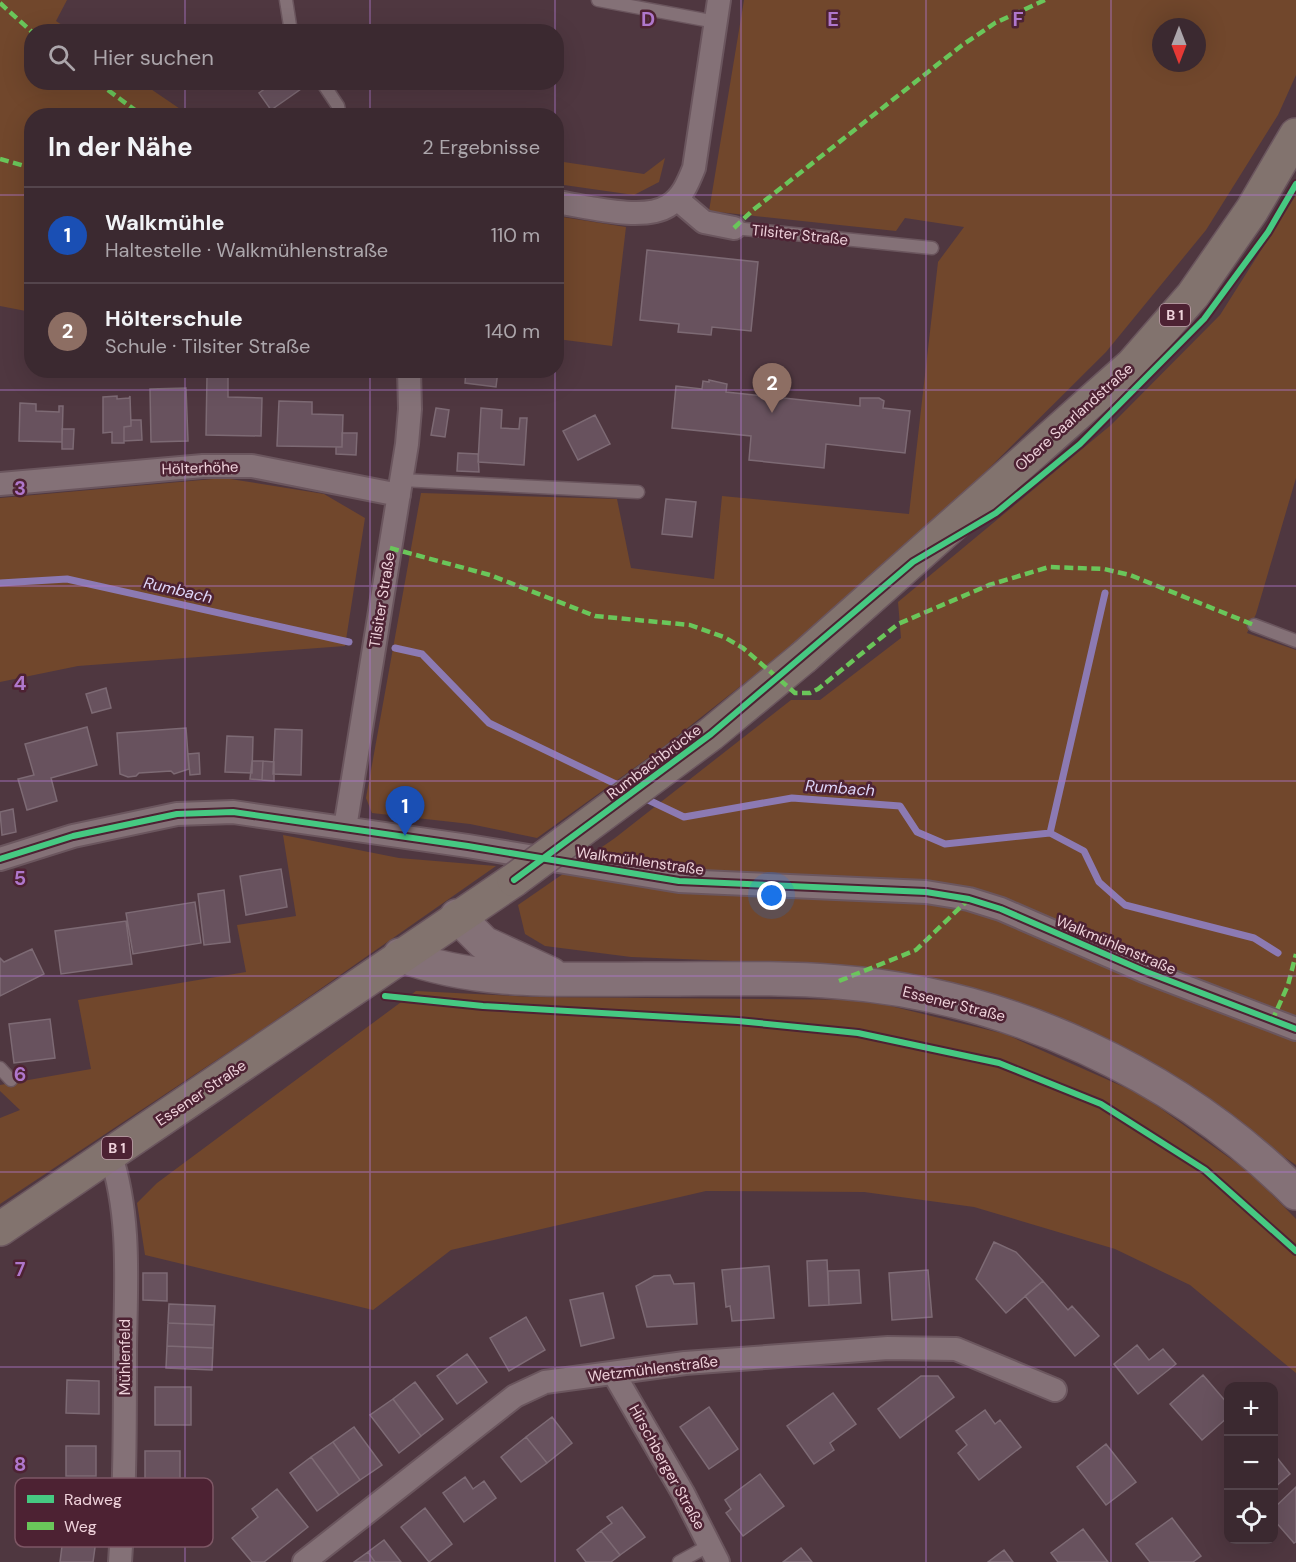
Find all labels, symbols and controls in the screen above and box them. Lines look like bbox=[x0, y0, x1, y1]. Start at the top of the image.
text: D bbox=[641, 6, 655, 32]
text: E bbox=[827, 6, 839, 32]
text: F bbox=[1012, 6, 1024, 32]
north arrow bbox=[1152, 18, 1206, 72]
search box bbox=[24, 24, 564, 90]
icon: search bbox=[45, 41, 78, 74]
text: Hier suchen bbox=[93, 43, 214, 72]
text: In der Nähe bbox=[48, 130, 193, 164]
text: 2 Ergebnisse bbox=[422, 134, 540, 160]
text: Walkmühle bbox=[105, 208, 225, 237]
street label: Tilsiter Straße bbox=[751, 220, 849, 250]
text: 1 bbox=[64, 222, 71, 248]
text: 110 m bbox=[491, 222, 540, 248]
text: Haltestelle · Walkmühlenstraße bbox=[105, 237, 388, 263]
text: Hölterschule bbox=[105, 304, 243, 333]
road number: B 1 bbox=[1160, 304, 1190, 326]
text: 2 bbox=[62, 318, 73, 344]
text: 140 m bbox=[485, 318, 540, 344]
text: Schule · Tilsiter Straße bbox=[105, 333, 310, 359]
street label: Obere Saarlandstraße bbox=[1011, 359, 1137, 475]
pin: 2 bbox=[752, 364, 792, 413]
street label: Hölterhöhe bbox=[161, 457, 239, 479]
text: 3 bbox=[14, 475, 26, 501]
street label: Tilsiter Straße bbox=[365, 551, 399, 649]
water label: Rumbach bbox=[142, 572, 214, 608]
text: 4 bbox=[14, 670, 27, 696]
street label: Rumbachbrücke bbox=[603, 720, 705, 804]
water label: Rumbach bbox=[804, 775, 876, 801]
pin: 1 bbox=[386, 786, 424, 836]
street label: Walkmühlenstraße bbox=[575, 842, 705, 880]
text: 5 bbox=[14, 865, 26, 891]
your location bbox=[757, 881, 786, 910]
street label: Walkmühlenstraße bbox=[1053, 911, 1179, 979]
street label: Essener Straße bbox=[901, 982, 1007, 1026]
street label: Essener Straße bbox=[152, 1055, 250, 1131]
text: 6 bbox=[14, 1061, 26, 1087]
road number: B 1 bbox=[102, 1137, 132, 1159]
text: 7 bbox=[15, 1256, 26, 1282]
street label: Mühlenfeld bbox=[115, 1319, 135, 1395]
street label: Wetzmühlenstraße bbox=[587, 1351, 719, 1387]
map controls bbox=[1224, 1382, 1278, 1544]
button: + bbox=[1224, 1382, 1278, 1436]
street label: Hirschberger Straße bbox=[624, 1401, 710, 1533]
button: − bbox=[1224, 1436, 1278, 1490]
text: 8 bbox=[14, 1451, 26, 1477]
legend bbox=[15, 1478, 213, 1547]
text: Radweg bbox=[64, 1489, 122, 1510]
button: locate bbox=[1224, 1490, 1278, 1544]
text: Weg bbox=[64, 1516, 97, 1537]

